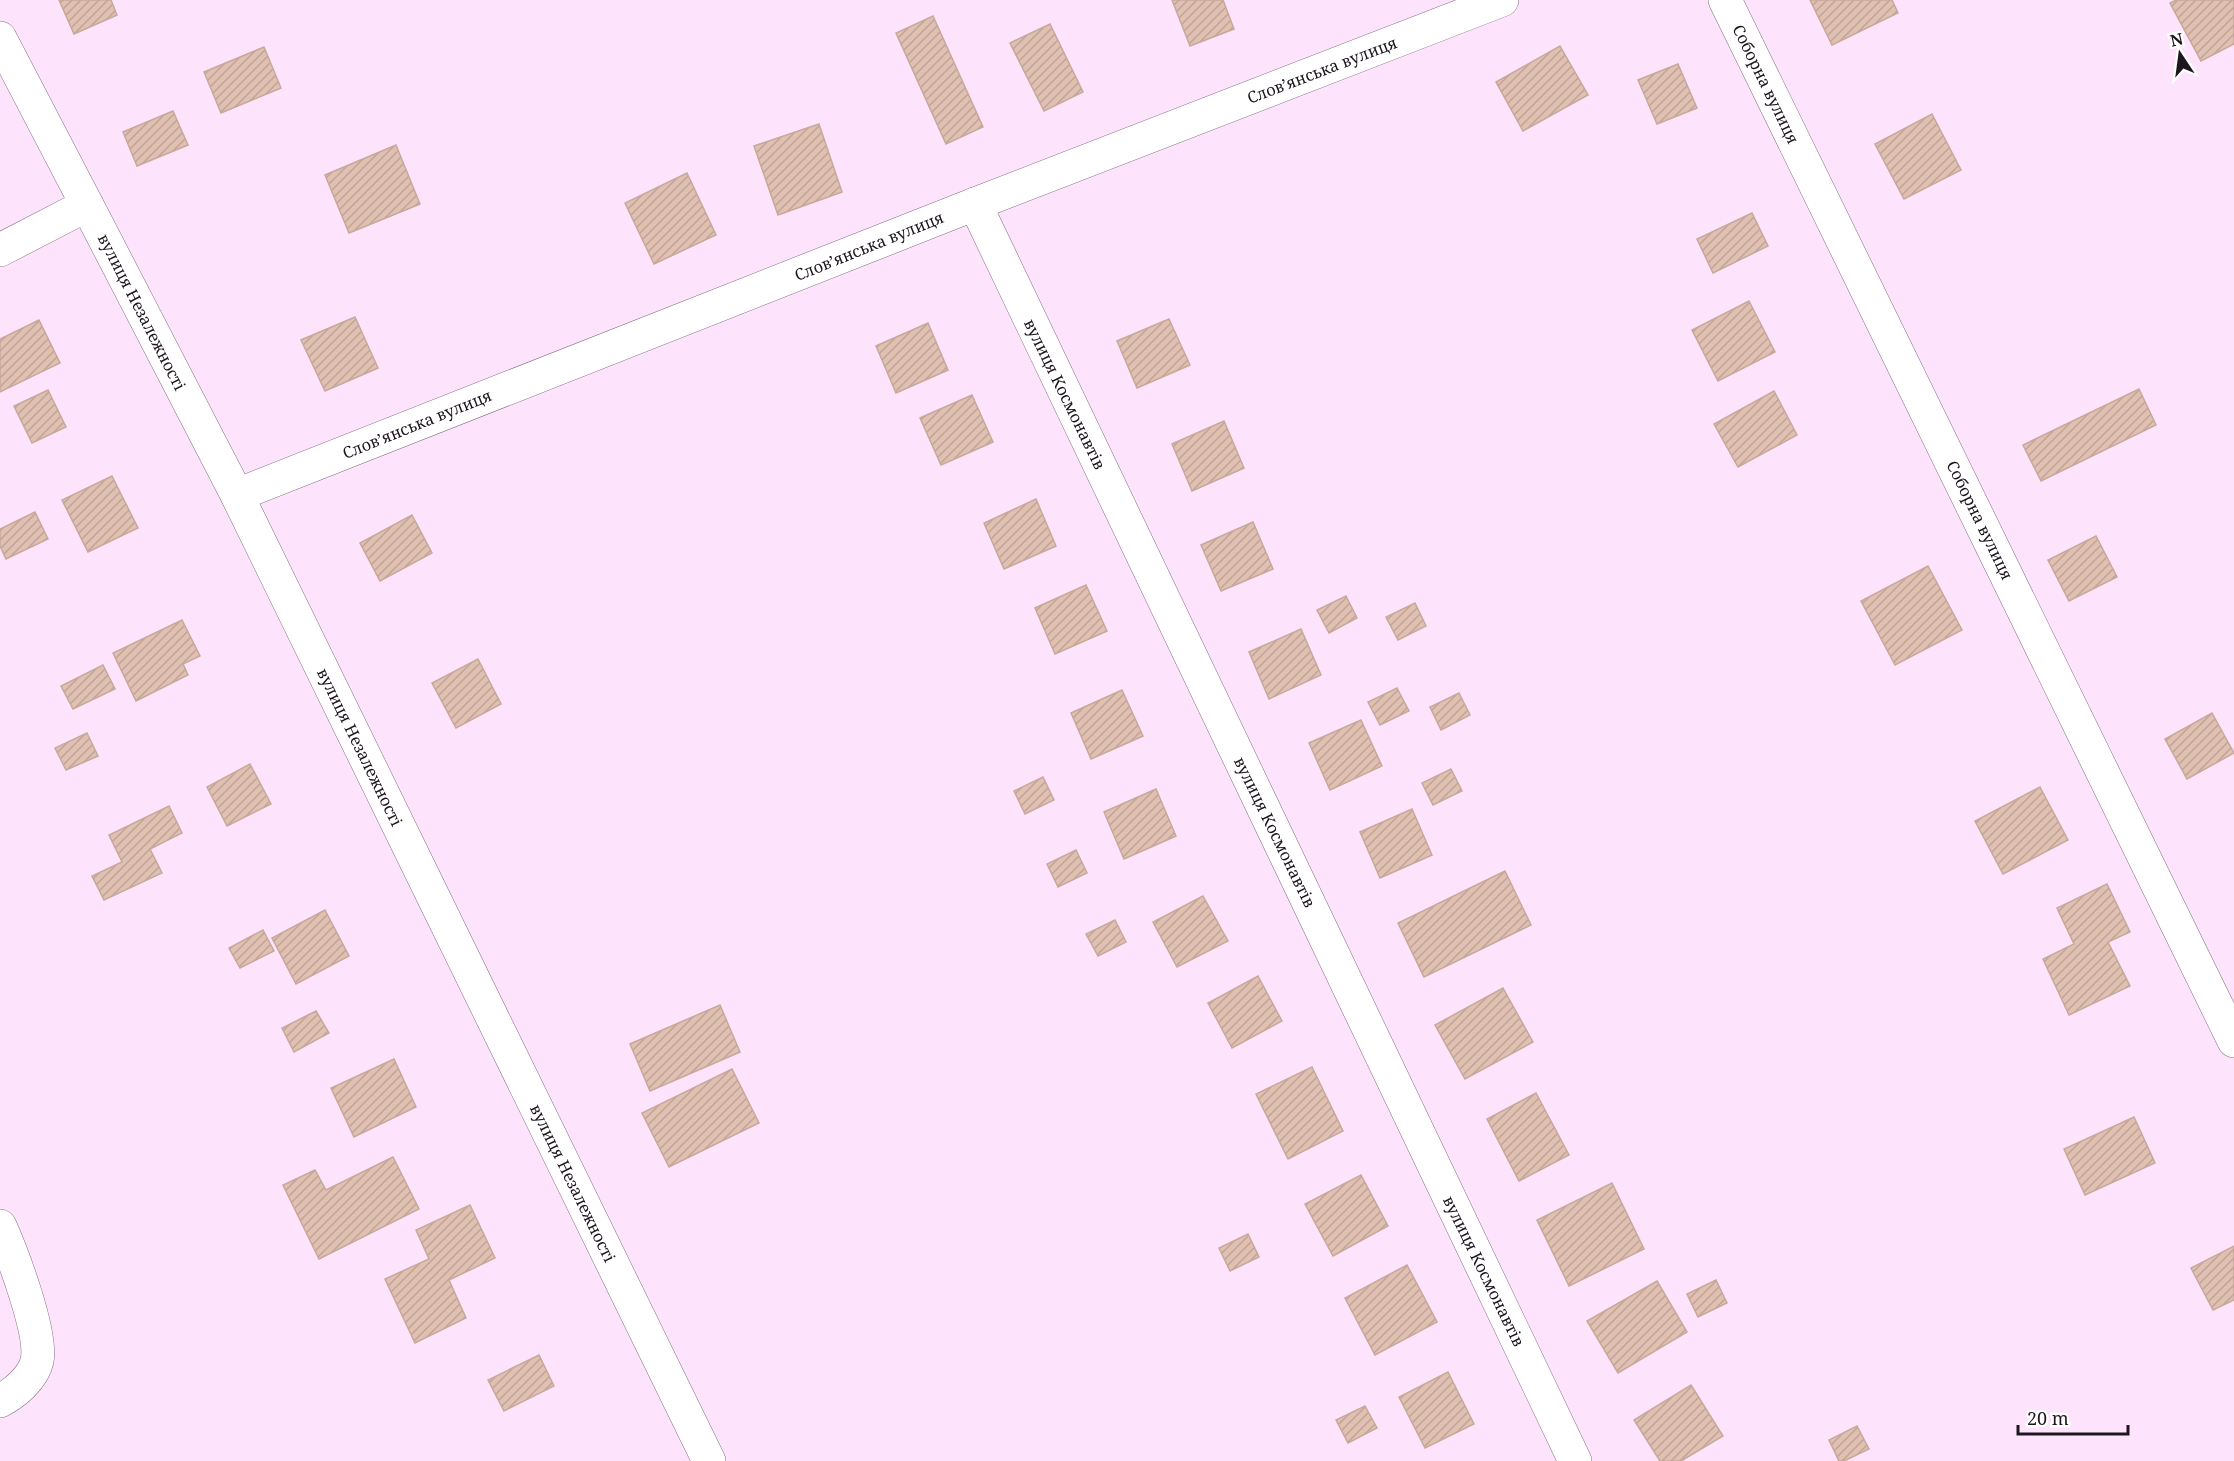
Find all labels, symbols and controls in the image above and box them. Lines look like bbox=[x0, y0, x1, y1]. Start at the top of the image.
street label: Соборна вулиця bbox=[1728, 21, 1804, 147]
north arrow bbox=[2150, 24, 2210, 84]
text: N bbox=[2168, 27, 2186, 52]
street label: Словʼянська вулиця bbox=[1244, 31, 1400, 109]
street label: Словʼянська вулиця bbox=[791, 206, 947, 286]
street label: вулиця Незалежності bbox=[93, 230, 191, 395]
street label: вулиця Космонавтів bbox=[1019, 315, 1111, 473]
street label: Словʼянська вулиця bbox=[339, 384, 495, 464]
street label: Соборна вулиця bbox=[1942, 457, 2018, 583]
street label: вулиця Незалежності bbox=[312, 664, 408, 830]
street label: вулиця Космонавтів bbox=[1229, 753, 1321, 911]
street label: вулиця Незалежності bbox=[525, 1100, 621, 1266]
street label: вулиця Космонавтів bbox=[1438, 1192, 1530, 1350]
scale bar bbox=[2018, 1398, 2128, 1436]
text: 20 m bbox=[2027, 1406, 2069, 1430]

